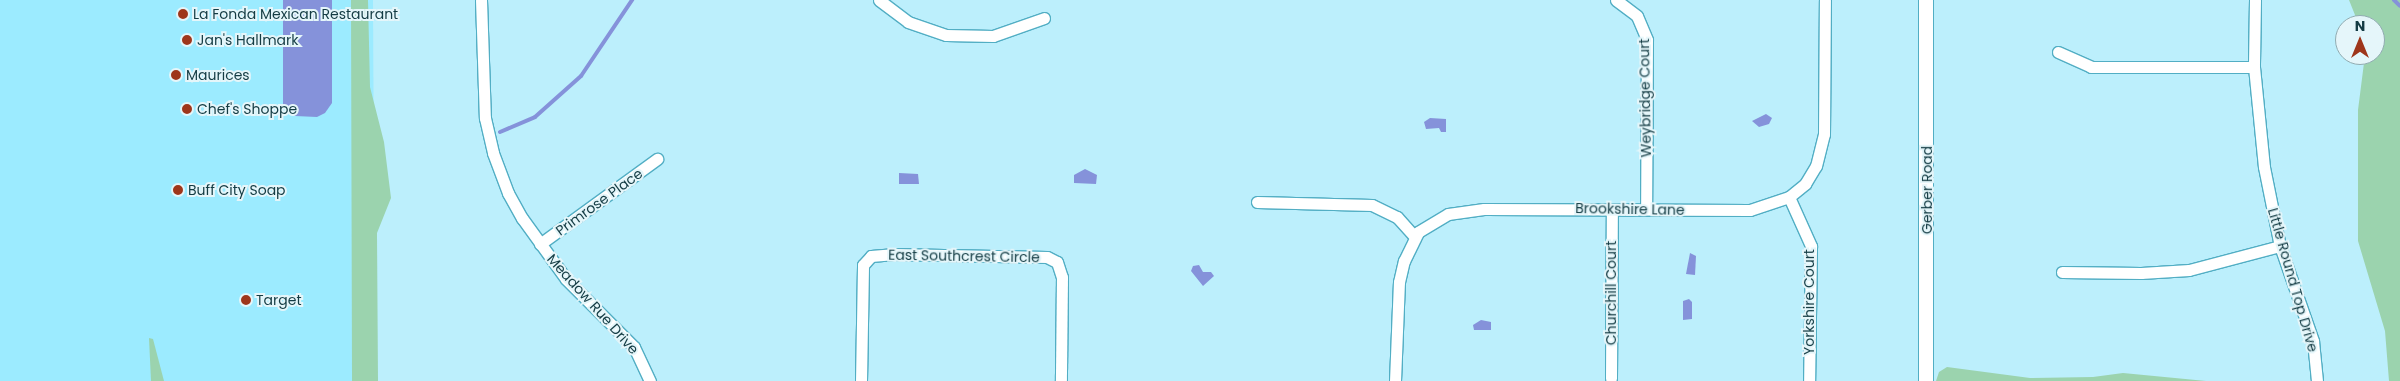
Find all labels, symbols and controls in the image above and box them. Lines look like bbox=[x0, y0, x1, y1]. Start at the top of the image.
place label: La Fonda Mexican Restaurant bbox=[193, 6, 398, 22]
marker: La Fonda Mexican Restaurant bbox=[177, 8, 189, 20]
north arrow bbox=[2335, 15, 2385, 65]
text: N bbox=[2355, 16, 2365, 36]
place label: Jan's Hallmark bbox=[197, 32, 298, 48]
marker: Jan's Hallmark bbox=[181, 34, 193, 46]
street label: Weybridge Court bbox=[1636, 38, 1654, 158]
place label: Maurices bbox=[186, 67, 250, 83]
marker: Maurices bbox=[170, 69, 182, 81]
place label: Chef's Shoppe bbox=[197, 101, 297, 117]
marker: Chef's Shoppe bbox=[181, 103, 193, 115]
street label: Gerber Road bbox=[1919, 146, 1935, 234]
street label: Primrose Place bbox=[552, 165, 646, 239]
place label: Buff City Soap bbox=[188, 182, 286, 198]
marker: Buff City Soap bbox=[172, 184, 184, 196]
street label: Brookshire Lane bbox=[1575, 200, 1685, 218]
street label: Little Round Top Drive bbox=[2264, 206, 2322, 354]
street label: Churchill Court bbox=[1603, 241, 1619, 345]
street label: East Southcrest Circle bbox=[888, 246, 1040, 266]
street label: Yorkshire Court bbox=[1801, 249, 1817, 355]
street label: Meadow Rue Drive bbox=[544, 251, 642, 357]
place label: Target bbox=[256, 292, 301, 308]
marker: Target bbox=[240, 294, 252, 306]

